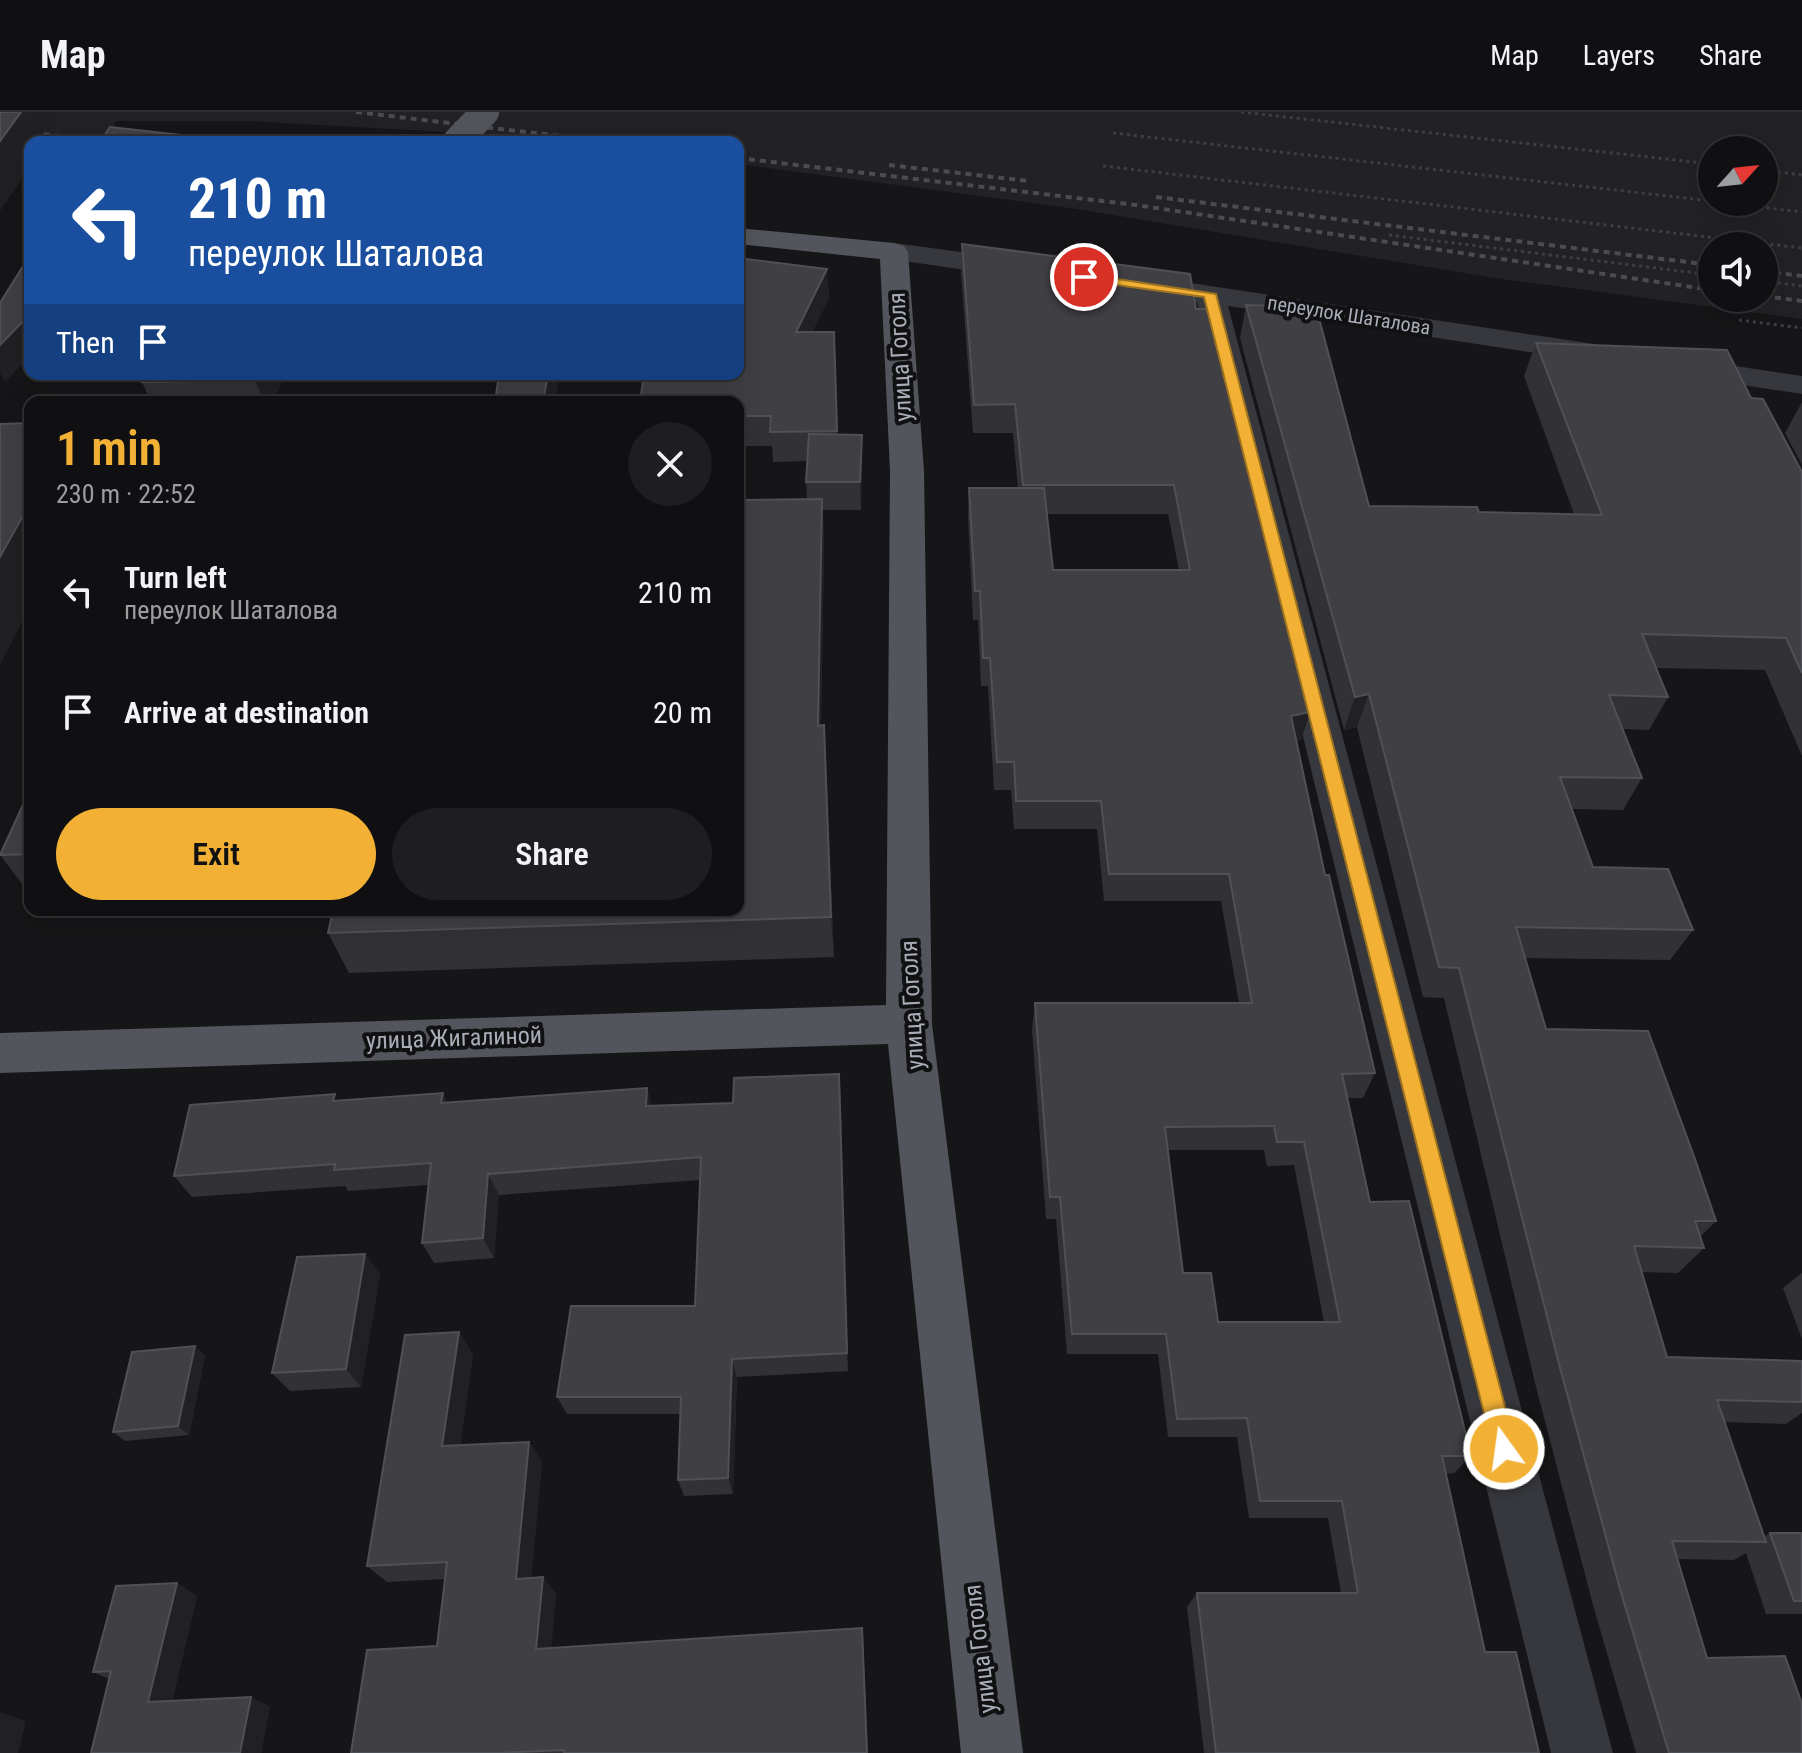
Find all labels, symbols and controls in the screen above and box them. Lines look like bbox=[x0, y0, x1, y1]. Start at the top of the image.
text: Map bbox=[40, 33, 106, 77]
text: Map bbox=[1490, 39, 1539, 72]
text: Layers bbox=[1583, 39, 1655, 72]
text: Share bbox=[1699, 39, 1762, 72]
north arrow bbox=[1698, 136, 1778, 216]
map controls bbox=[1698, 136, 1778, 312]
text: 210 m bbox=[188, 166, 327, 232]
icon: left bbox=[56, 168, 160, 272]
button: sound bbox=[1698, 232, 1778, 312]
text: переулок Шаталова bbox=[188, 233, 484, 275]
pin bbox=[1050, 243, 1118, 311]
icon: arrive bbox=[1062, 255, 1106, 299]
street label: переулок Шаталова bbox=[1266, 290, 1432, 340]
street label: улица Гоголя bbox=[883, 292, 917, 422]
icon: arrive bbox=[131, 320, 175, 364]
text: Then bbox=[56, 325, 115, 360]
text: 1 min bbox=[56, 420, 162, 477]
button: close bbox=[628, 422, 712, 506]
text: 230 m · 22:52 bbox=[56, 479, 196, 509]
text: Turn left bbox=[124, 560, 227, 595]
icon: left bbox=[56, 570, 100, 614]
text: 210 m bbox=[638, 575, 712, 610]
text: переулок Шаталова bbox=[124, 595, 338, 625]
icon: arrive bbox=[56, 690, 100, 734]
text: Arrive at destination bbox=[124, 695, 369, 730]
text: 20 m bbox=[653, 695, 712, 730]
button: Exit bbox=[56, 808, 376, 900]
button: Share bbox=[392, 808, 712, 900]
street label: улица Гоголя bbox=[895, 940, 929, 1070]
street label: улица Жигалиной bbox=[365, 1021, 543, 1055]
position arrow bbox=[1462, 1407, 1546, 1491]
street label: улица Гоголя bbox=[958, 1583, 1002, 1715]

